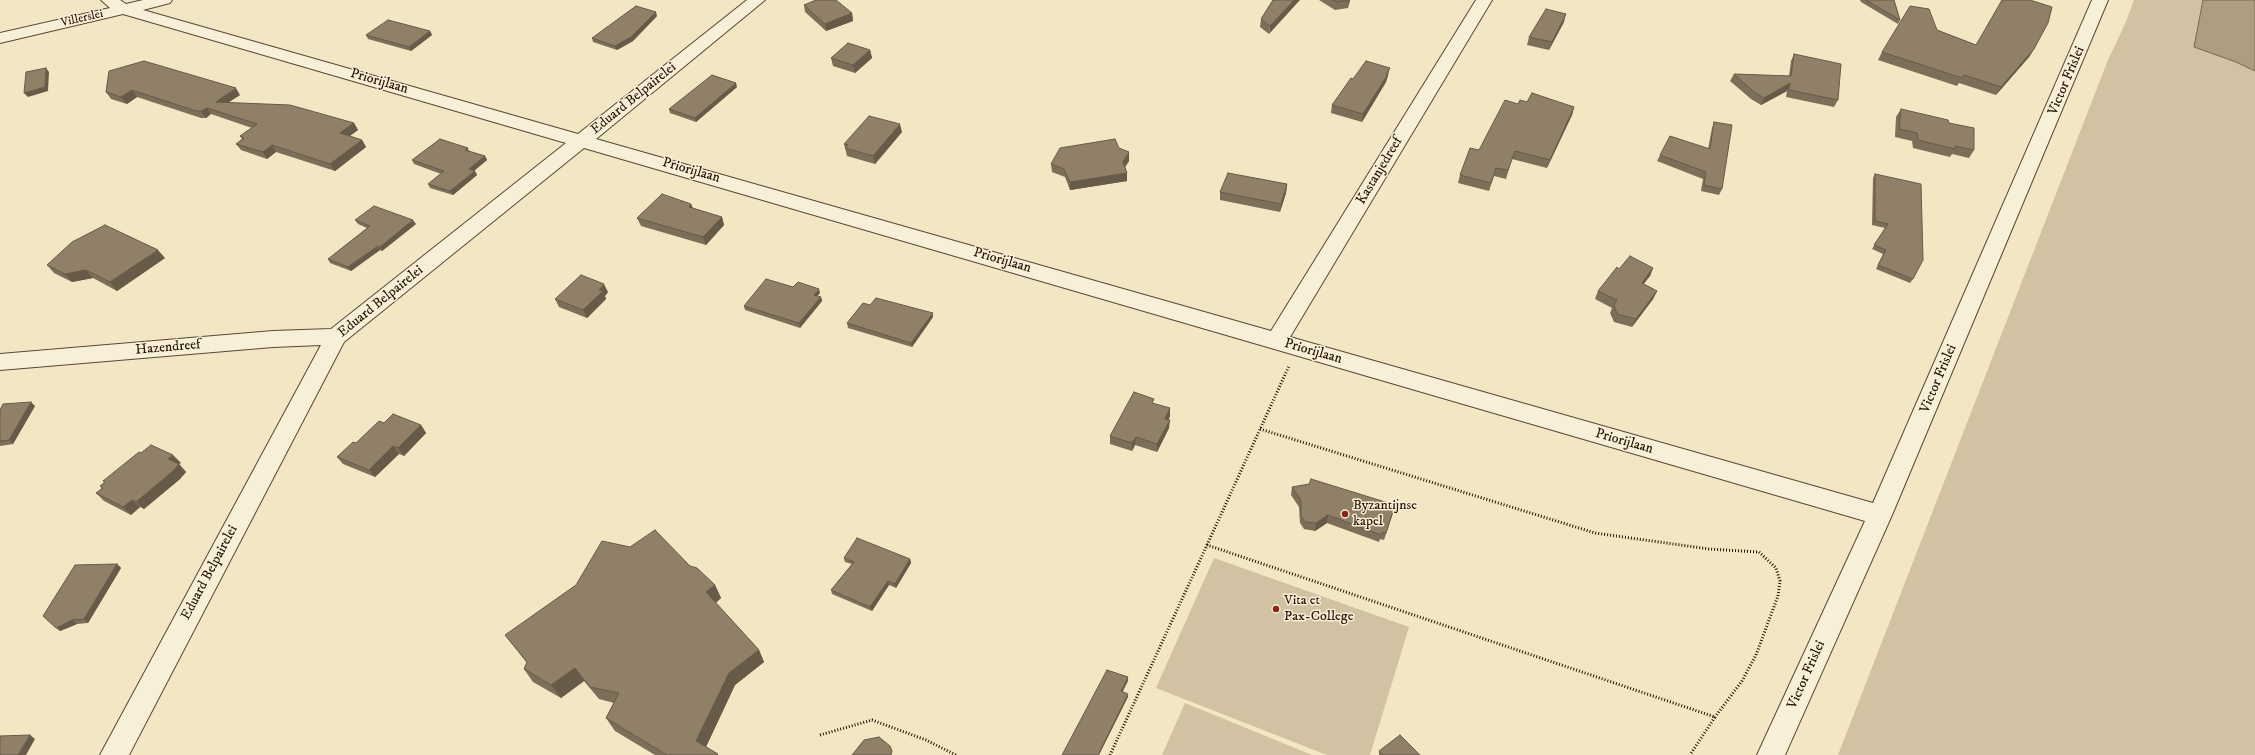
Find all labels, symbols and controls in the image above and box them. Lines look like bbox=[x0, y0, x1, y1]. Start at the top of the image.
street label: Villerslei bbox=[60, 7, 104, 31]
street label: Victor Frislei bbox=[2045, 44, 2089, 118]
street label: Eduard Belpairelei bbox=[588, 60, 680, 138]
street label: Priorijlaan bbox=[348, 66, 410, 98]
street label: Kastanjedreef bbox=[1353, 134, 1407, 208]
street label: Priorijlaan bbox=[660, 155, 722, 187]
street label: Priorijlaan bbox=[971, 245, 1033, 277]
street label: Eduard Belpairelei bbox=[335, 263, 427, 341]
street label: Priorijlaan bbox=[1282, 336, 1344, 368]
street label: Hazendreef bbox=[135, 337, 201, 359]
street label: Victor Frislei bbox=[1917, 342, 1961, 416]
street label: Priorijlaan bbox=[1593, 426, 1655, 458]
place label: Byzantijnse kapel bbox=[1353, 498, 1417, 530]
marker: Byzantijnse kapel bbox=[1340, 509, 1350, 519]
street label: Eduard Belpairelei bbox=[178, 523, 242, 623]
place label: Vita et Pax-College bbox=[1284, 593, 1353, 626]
marker: Vita et Pax-College bbox=[1271, 604, 1281, 614]
street label: Victor Frislei bbox=[1785, 638, 1829, 712]

